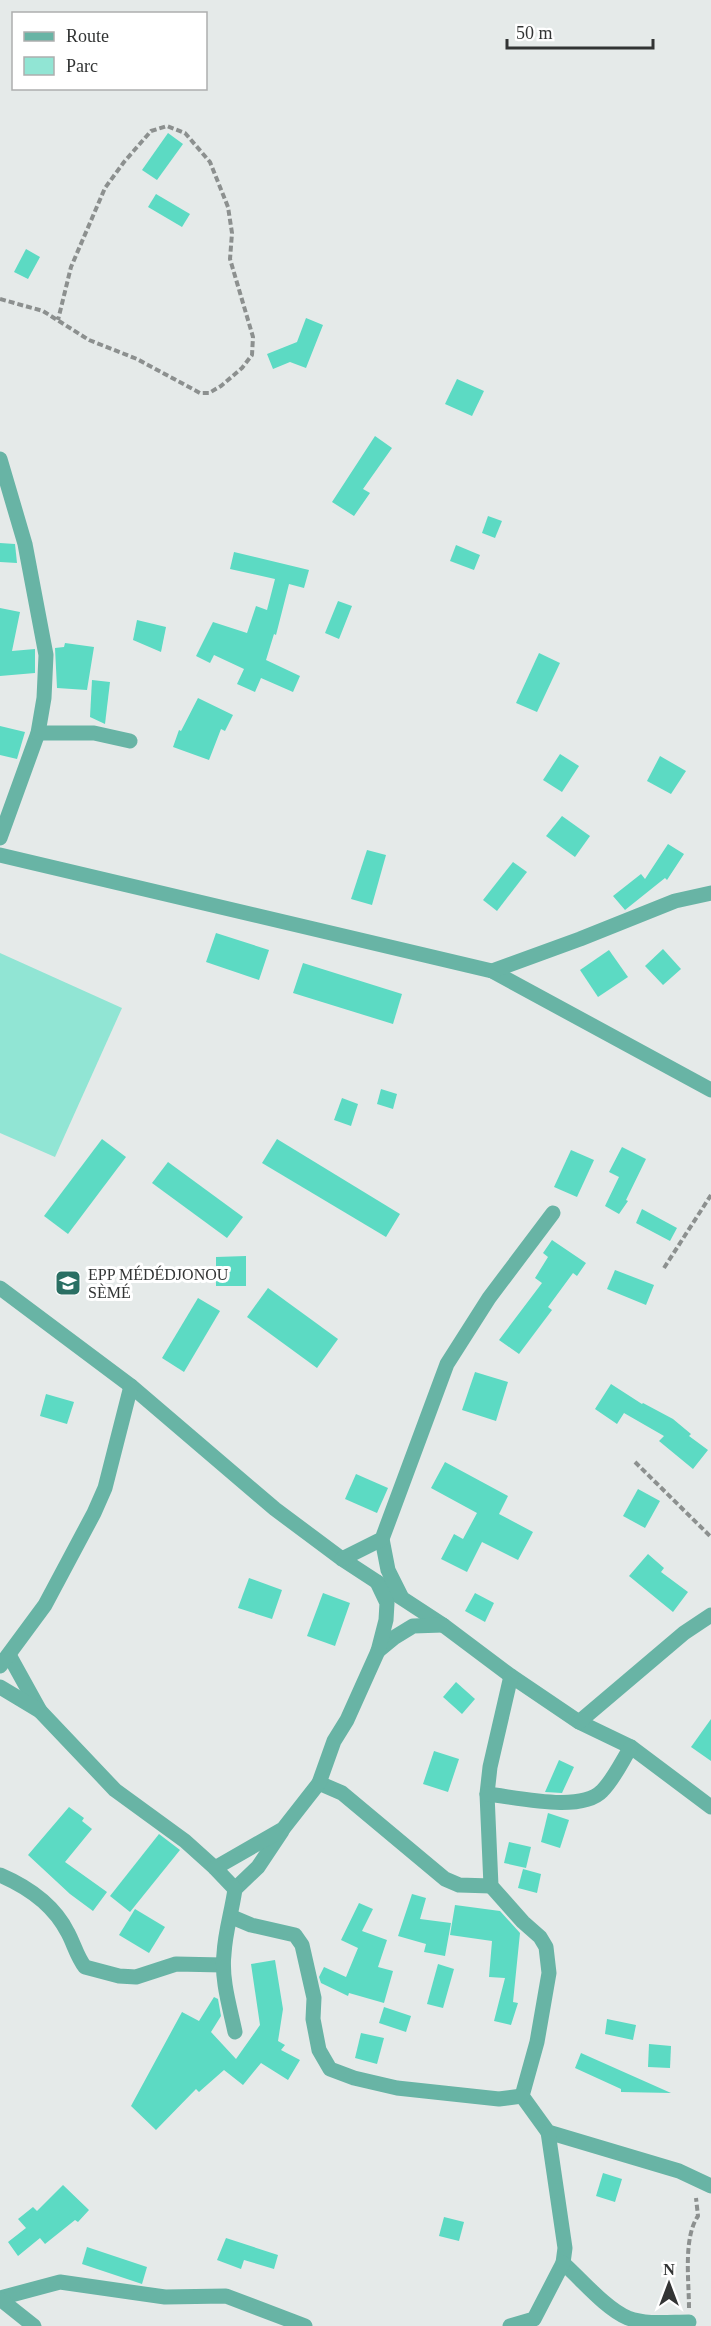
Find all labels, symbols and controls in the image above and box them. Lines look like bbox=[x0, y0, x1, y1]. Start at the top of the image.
legend bbox=[12, 12, 207, 90]
scale bar bbox=[507, 12, 652, 50]
text: 50 m bbox=[516, 23, 553, 43]
text: Route bbox=[66, 26, 109, 46]
text: Parc bbox=[66, 56, 98, 76]
place label: EPP MÉDÉDJONOU SÈMÉ bbox=[88, 1265, 229, 1301]
school or university icon: EPP MÉDÉDJONOU SÈMÉ bbox=[53, 1268, 83, 1298]
north arrow bbox=[639, 2254, 699, 2314]
text: N bbox=[663, 2261, 675, 2278]

